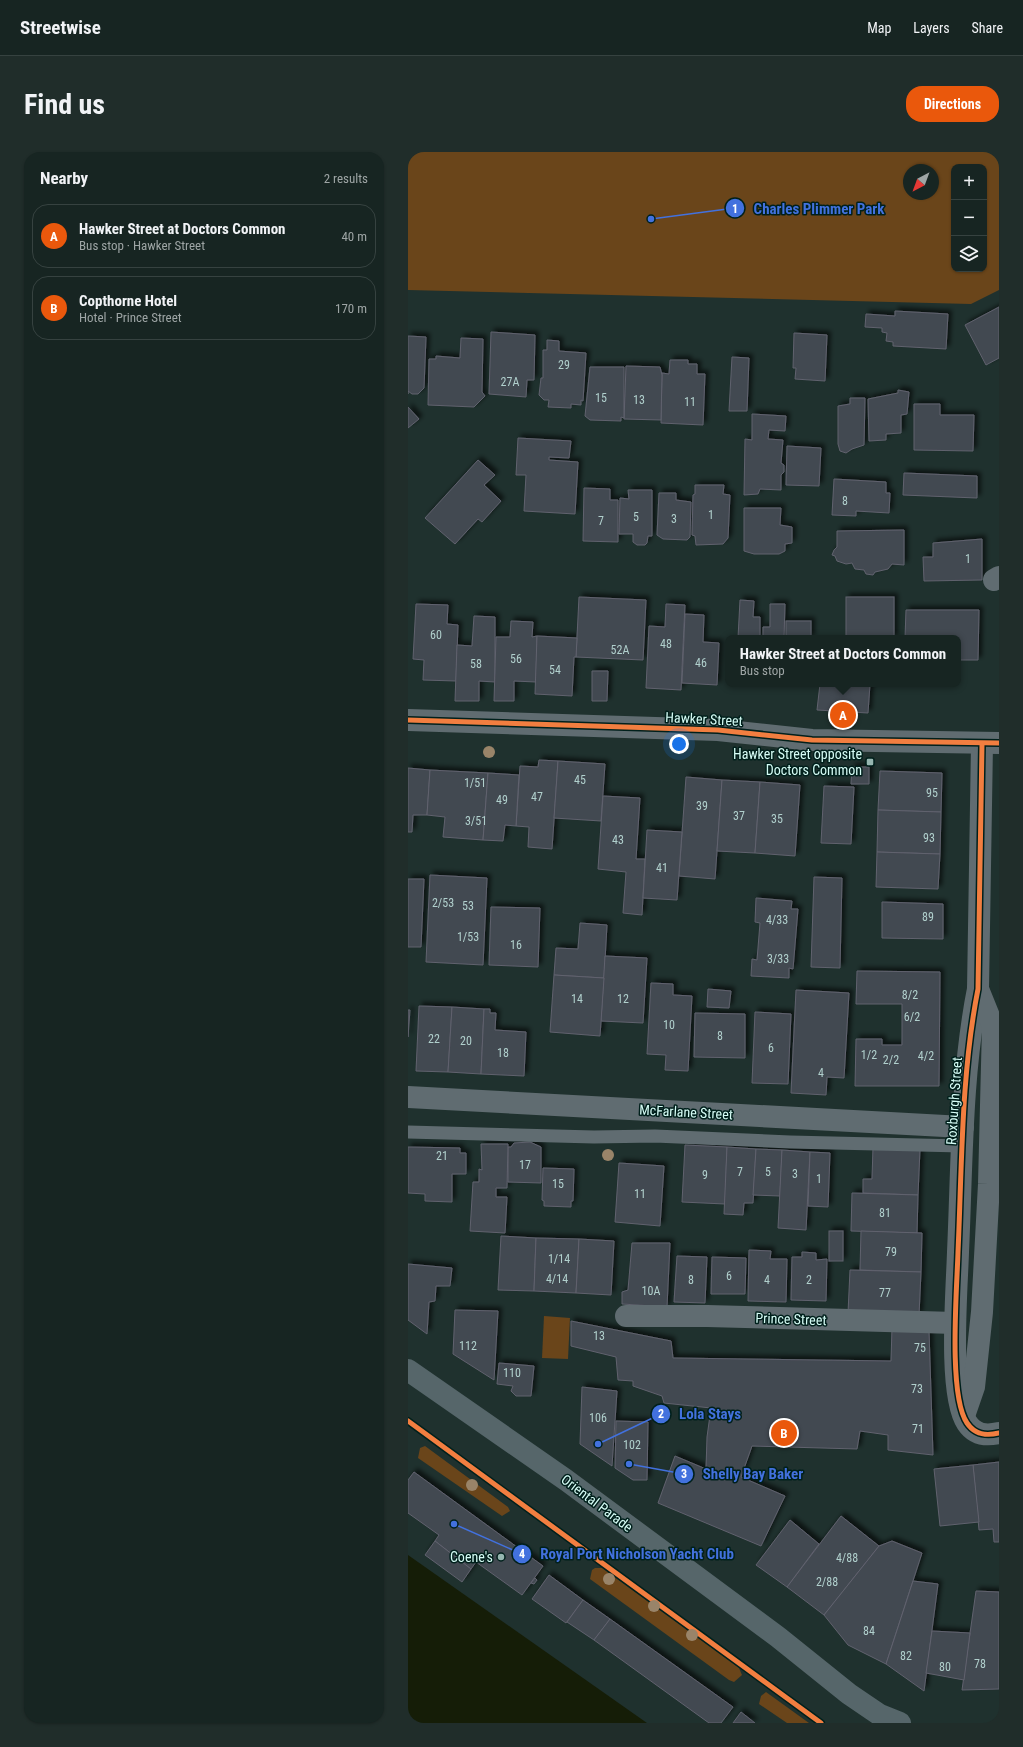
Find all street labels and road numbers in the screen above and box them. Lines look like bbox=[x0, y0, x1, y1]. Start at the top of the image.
street label: Hawker Street bbox=[665, 709, 743, 729]
street label: Roxburgh Street bbox=[943, 1057, 965, 1145]
street label: McFarlane Street bbox=[639, 1102, 733, 1122]
street label: Prince Street bbox=[755, 1310, 827, 1328]
street label: Oriental Parade bbox=[558, 1471, 636, 1535]

